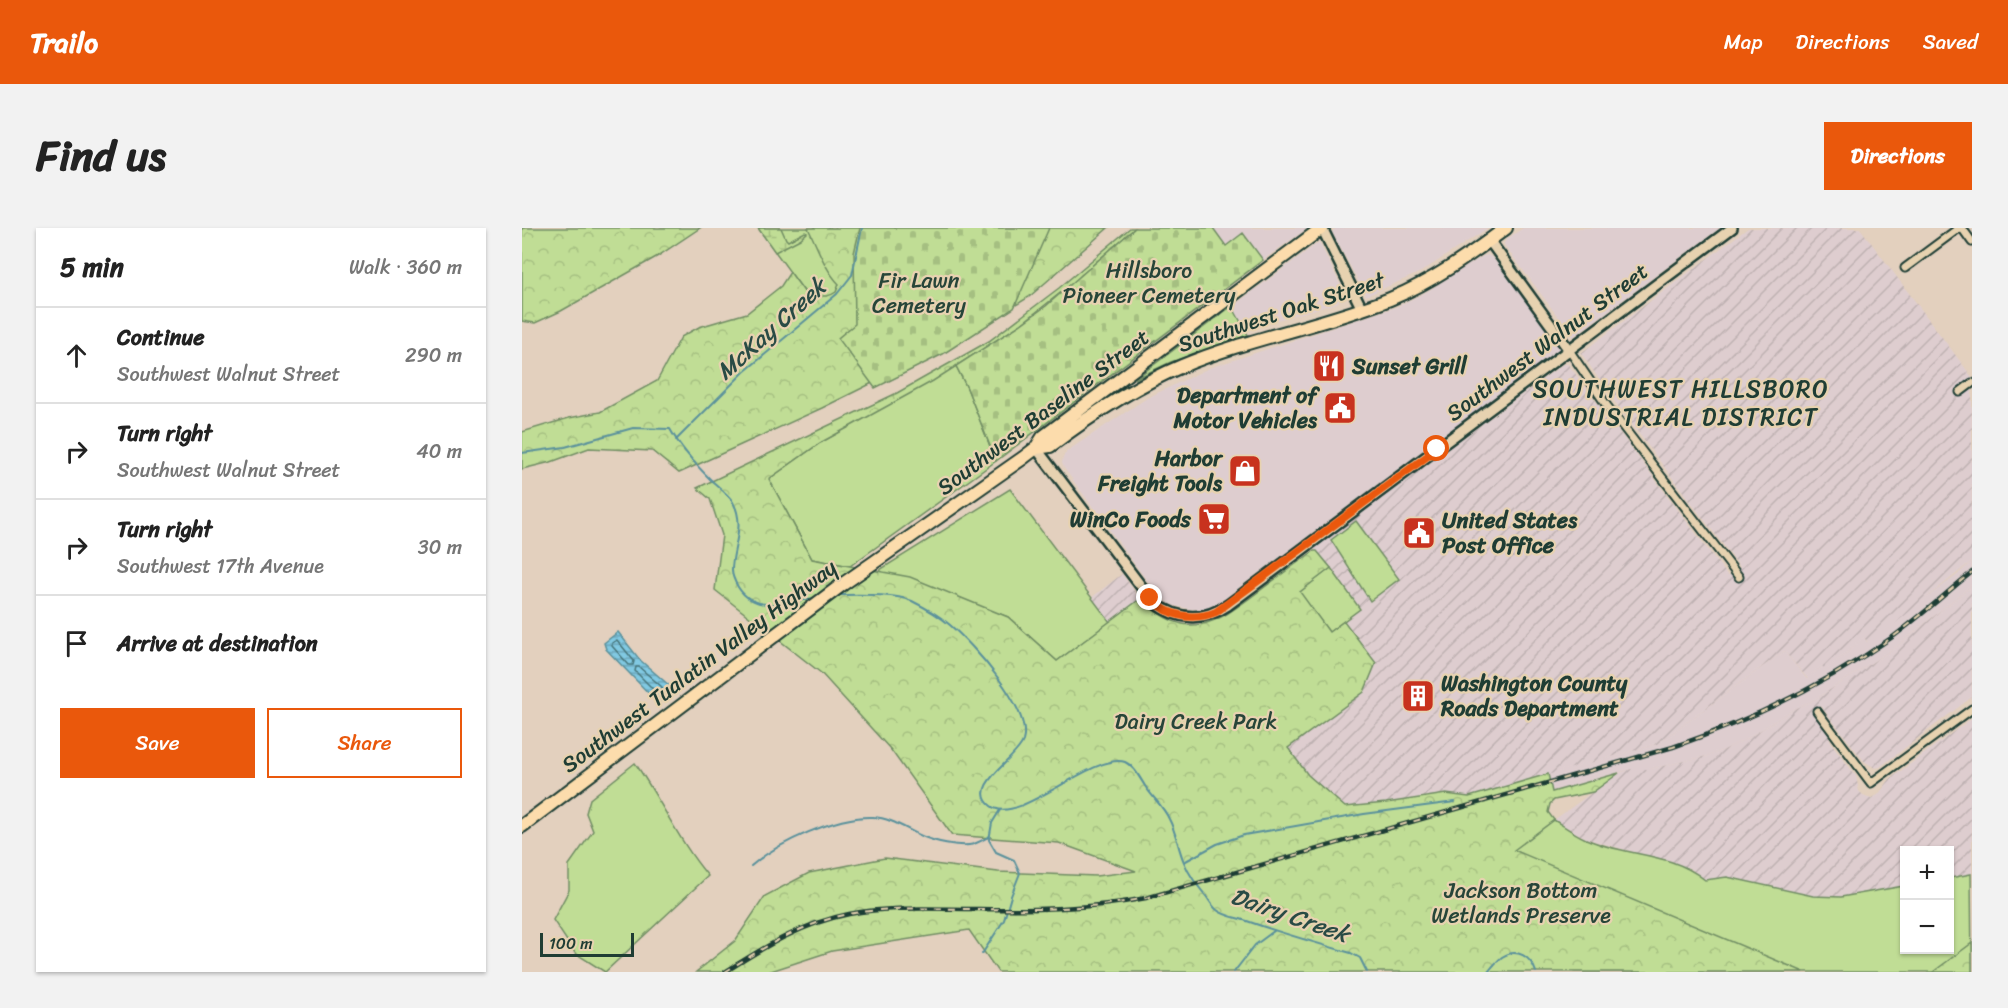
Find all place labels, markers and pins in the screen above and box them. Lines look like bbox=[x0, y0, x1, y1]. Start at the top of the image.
place label: Sunset Grill bbox=[1351, 347, 1468, 386]
restaurant icon: Sunset Grill bbox=[1311, 348, 1347, 384]
place label: Department of Motor Vehicles bbox=[1172, 376, 1320, 440]
public building icon: Department of Motor Vehicles bbox=[1322, 390, 1358, 426]
place label: Harbor Freight Tools bbox=[1097, 439, 1224, 503]
shop icon: Harbor Freight Tools bbox=[1227, 453, 1263, 489]
place label: WinCo Foods bbox=[1070, 500, 1192, 539]
supermarket icon: WinCo Foods bbox=[1196, 501, 1232, 537]
place label: United States Post Office bbox=[1442, 501, 1578, 565]
public building icon: United States Post Office bbox=[1401, 515, 1437, 551]
place label: Washington County Roads Department bbox=[1440, 664, 1628, 728]
building icon: Washington County Roads Department bbox=[1400, 678, 1436, 714]

